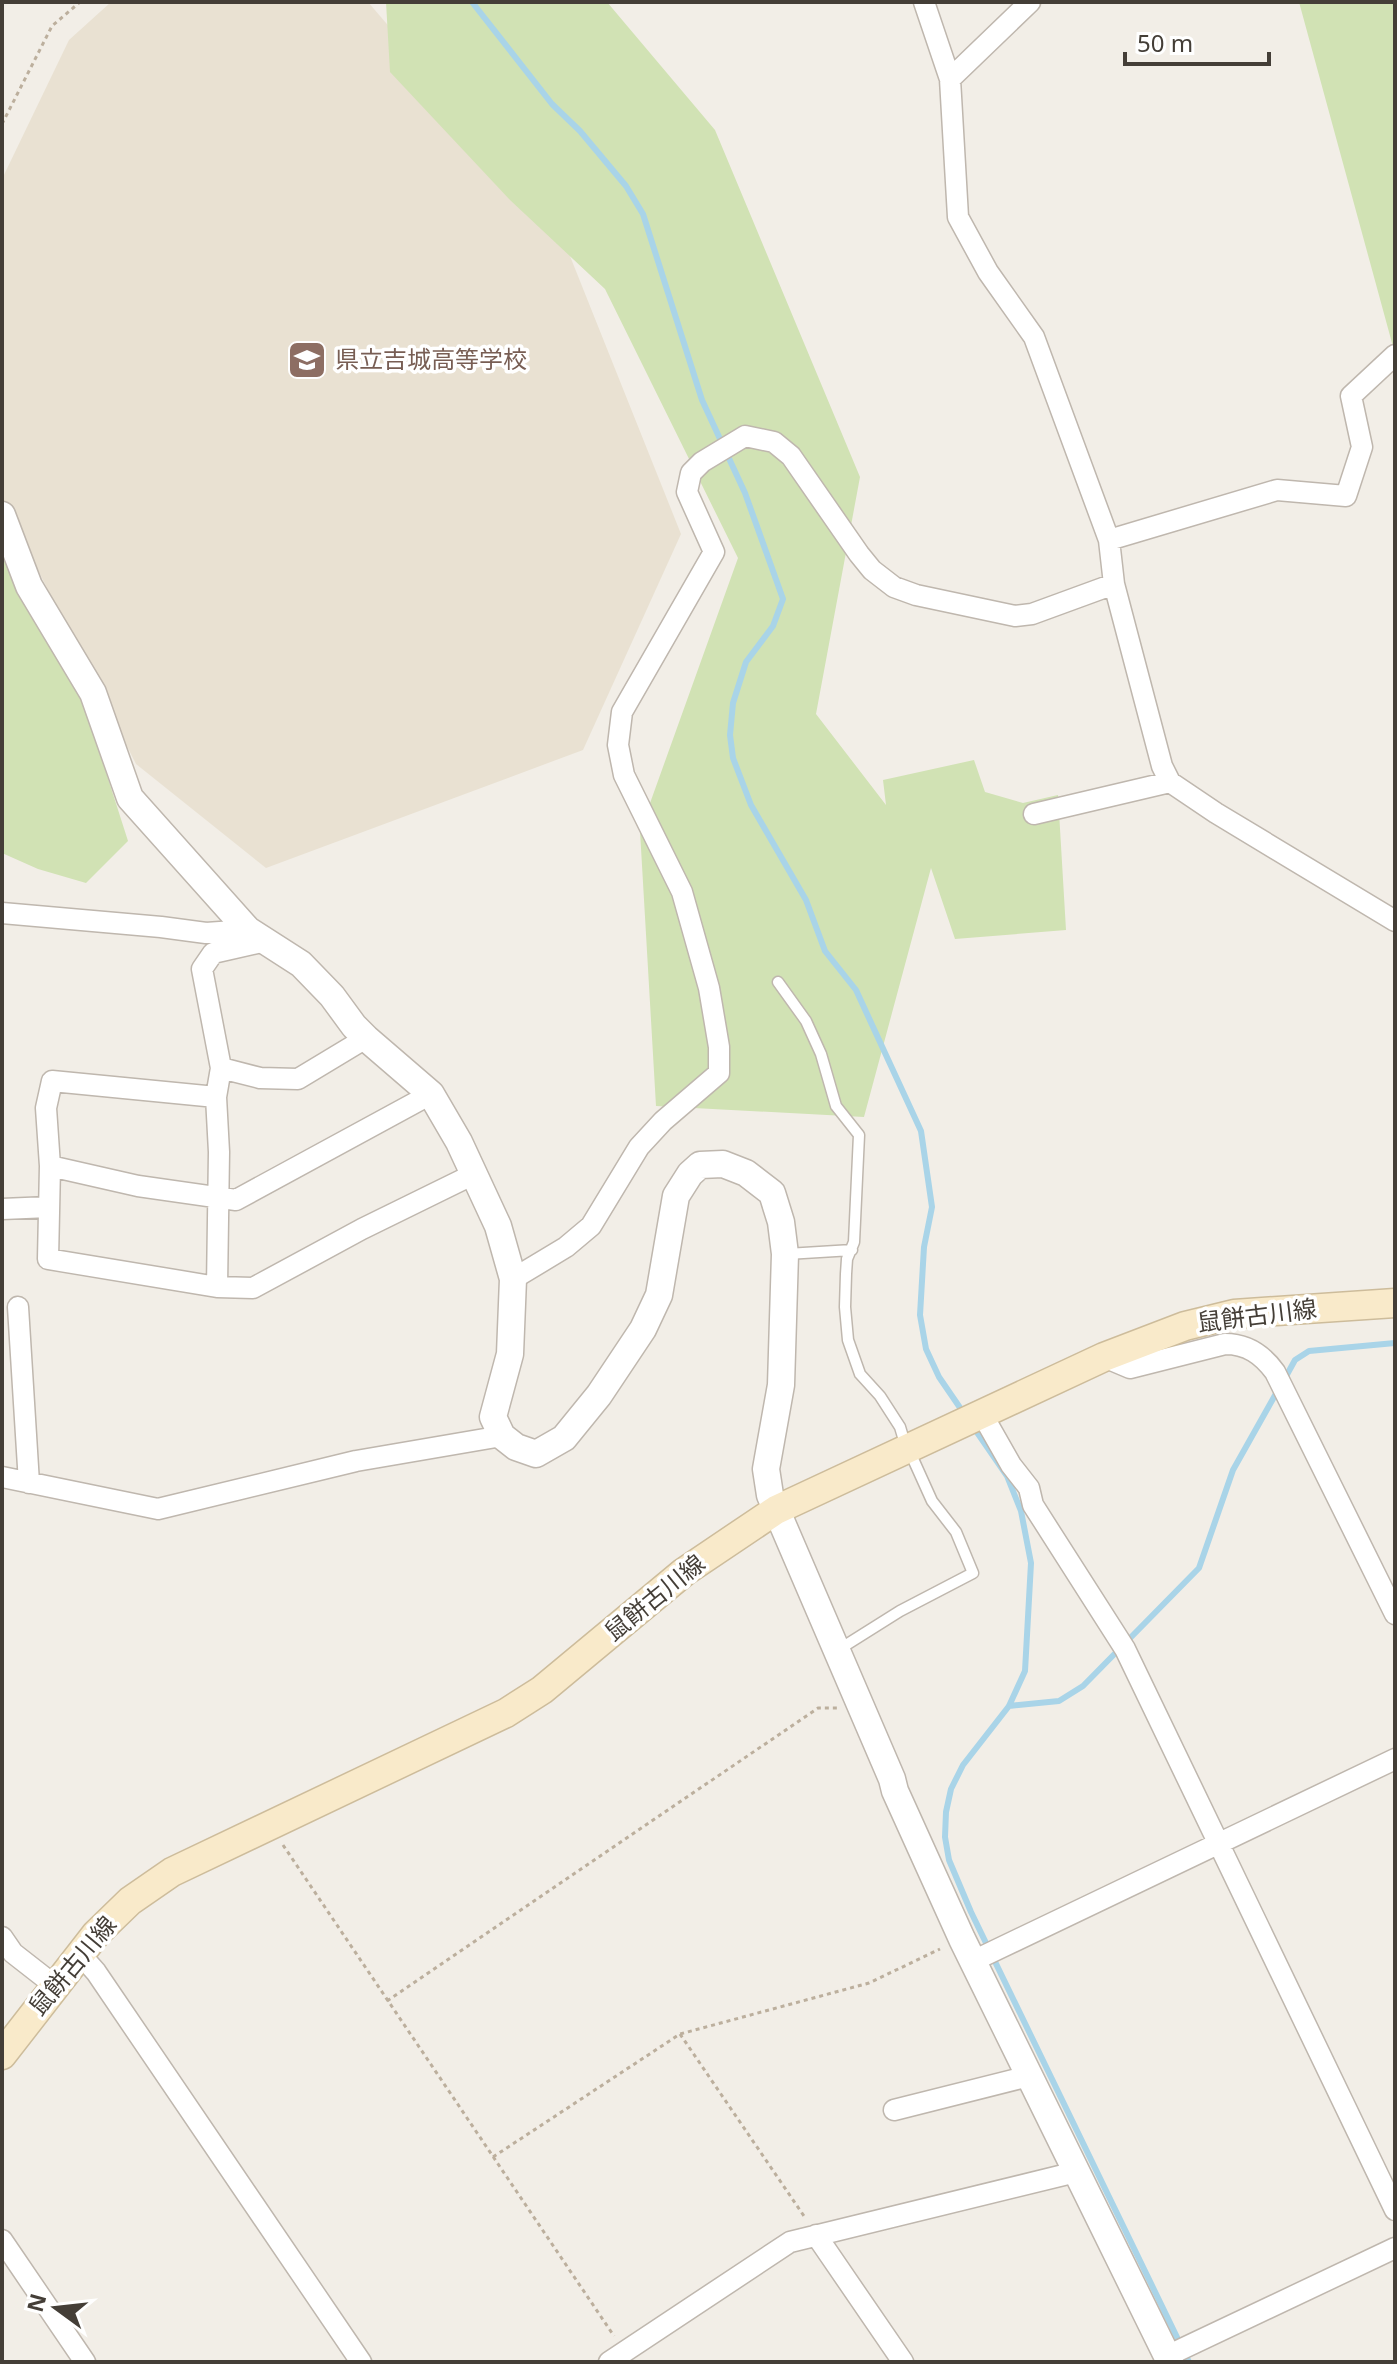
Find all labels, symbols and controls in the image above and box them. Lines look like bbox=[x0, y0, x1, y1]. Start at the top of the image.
scale bar bbox=[1125, 16, 1269, 66]
text: 50 m bbox=[1137, 26, 1193, 59]
school or university icon: 県立吉城高等学校 bbox=[286, 339, 328, 381]
place label: 県立吉城高等学校 bbox=[335, 342, 527, 375]
street label: 鼠餅古川線 bbox=[1195, 1291, 1318, 1338]
street label: 鼠餅古川線 bbox=[597, 1546, 711, 1647]
street label: 鼠餅古川線 bbox=[21, 1908, 123, 2022]
north arrow bbox=[16, 2268, 96, 2348]
text: N bbox=[19, 2290, 53, 2315]

